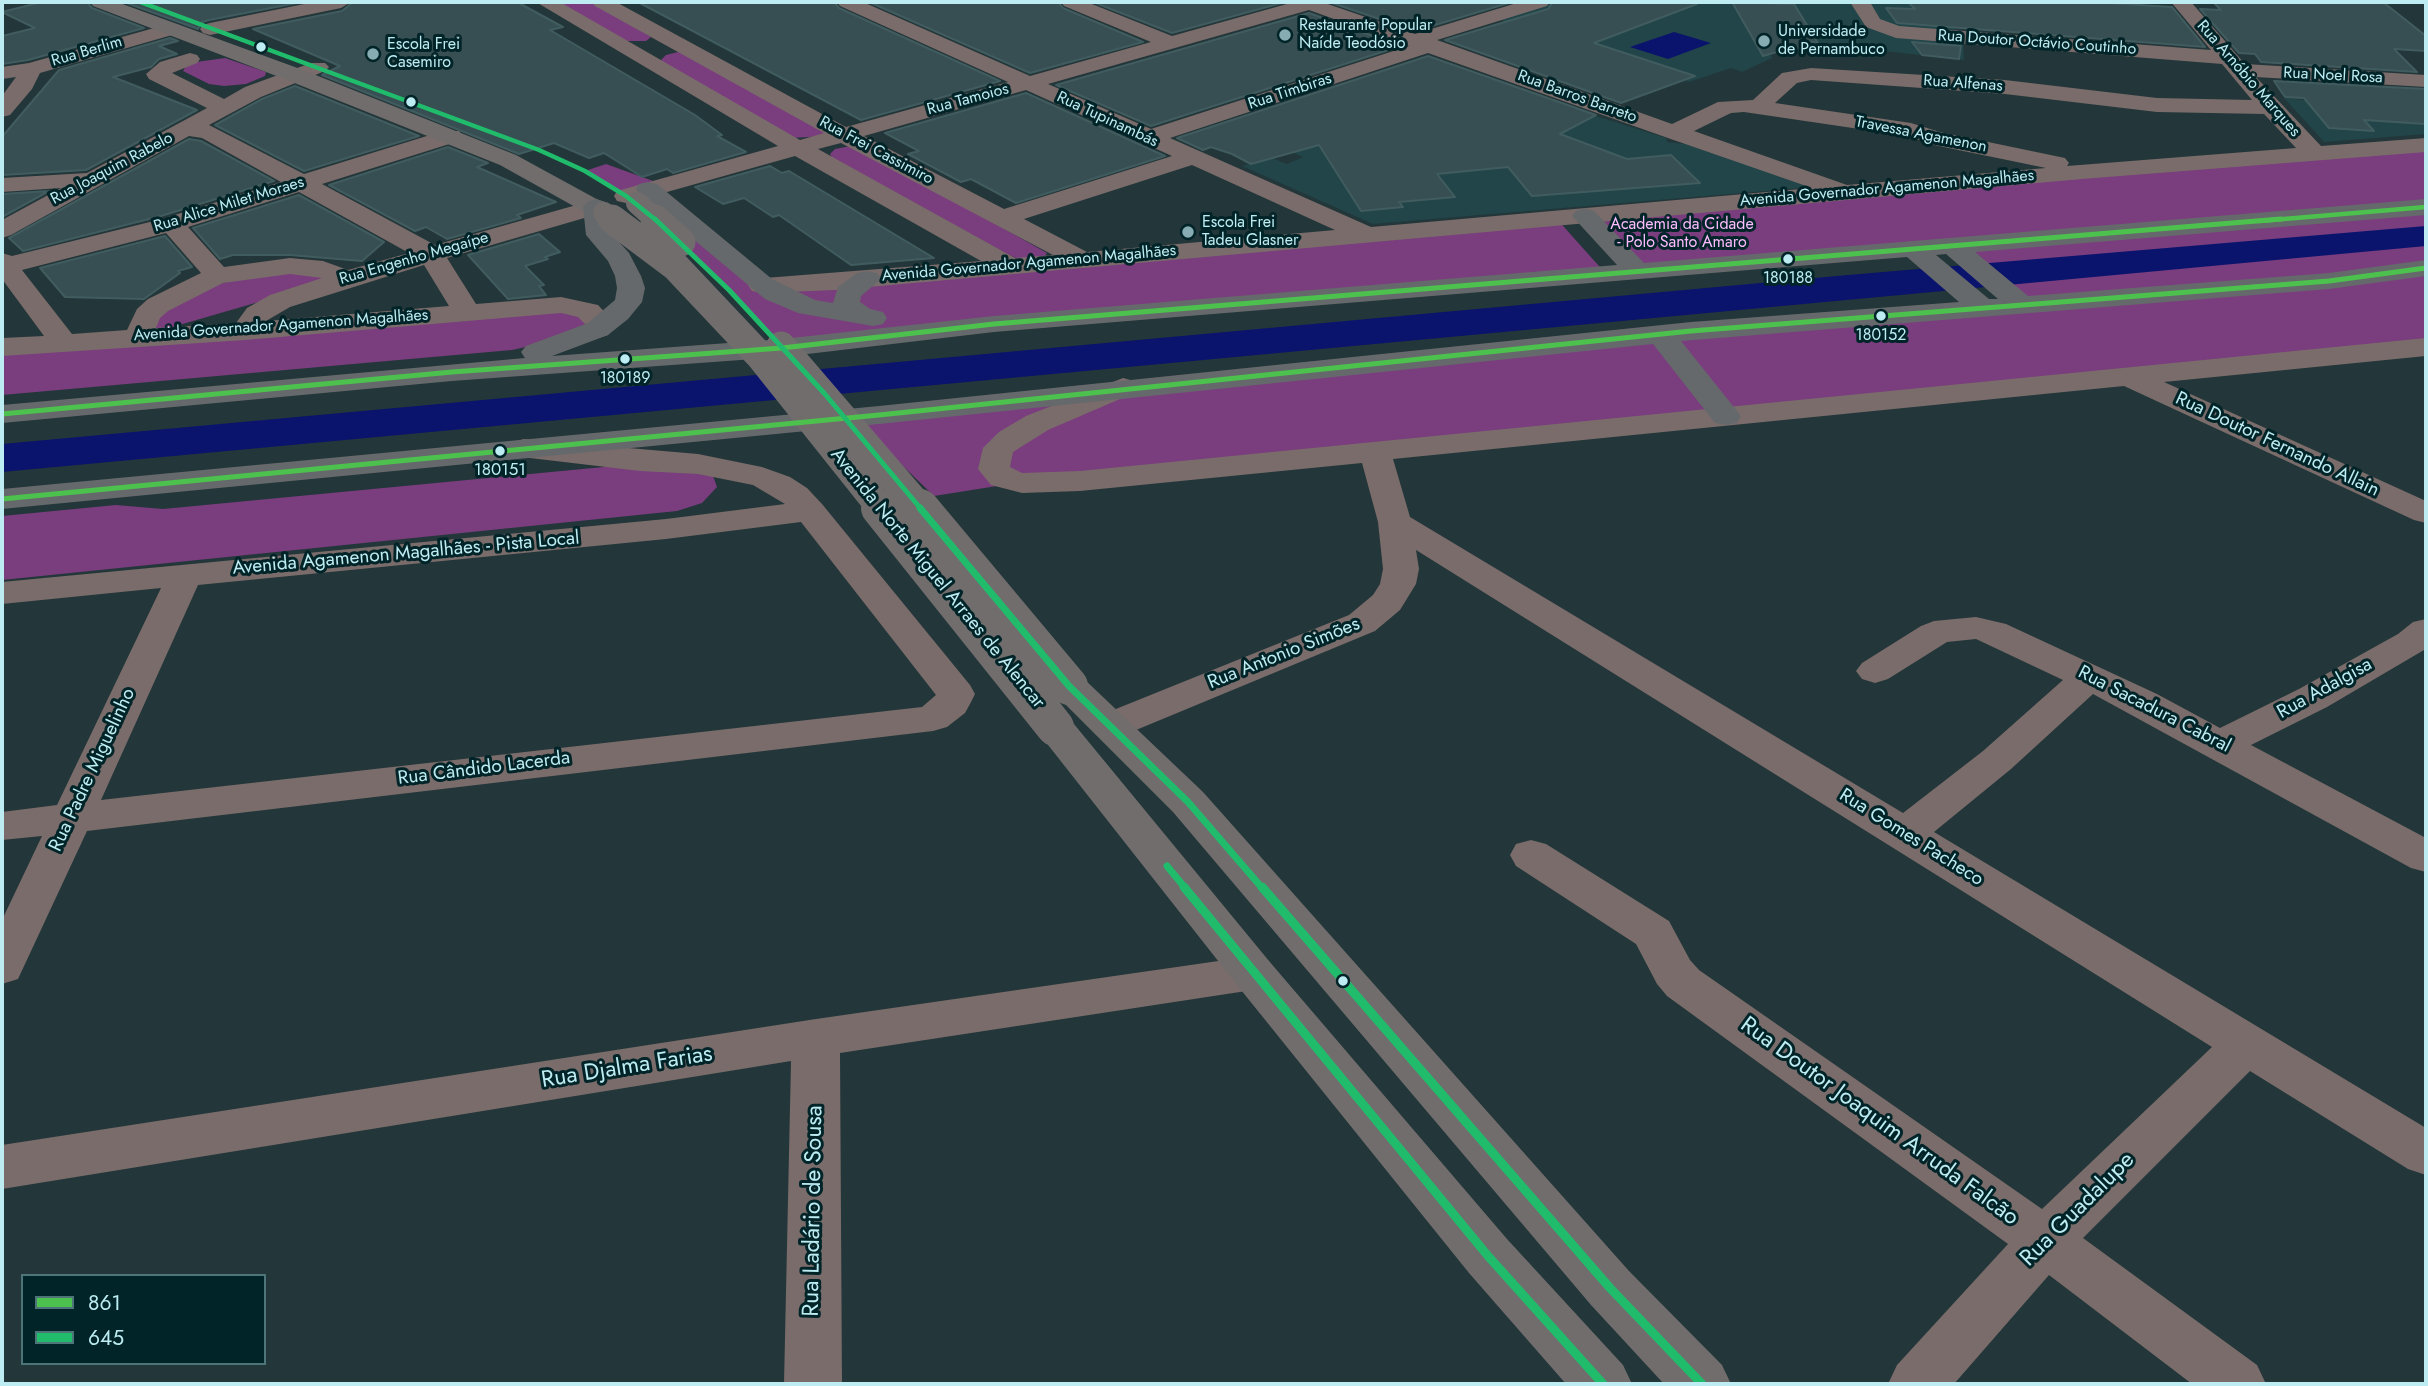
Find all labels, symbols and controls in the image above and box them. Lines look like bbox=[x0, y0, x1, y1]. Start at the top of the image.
place label: Restaurante Popular Naíde Teodósio bbox=[1299, 16, 1432, 54]
street label: Rua Arnóbio Marques bbox=[2192, 17, 2304, 141]
place label: Universidade de Pernambuco bbox=[1778, 22, 1885, 60]
street label: Rua Doutor Octávio Coutinho bbox=[1937, 26, 2137, 60]
marker: Restaurante Popular Naíde Teodósio bbox=[1277, 27, 1293, 43]
street label: Rua Berlim bbox=[49, 33, 125, 71]
marker: Universidade de Pernambuco bbox=[1756, 33, 1772, 49]
place label: Escola Frei Casemiro bbox=[387, 35, 460, 73]
unlabelled marker bbox=[254, 40, 268, 54]
marker: Escola Frei Casemiro bbox=[365, 46, 381, 62]
street label: Rua Noel Rosa bbox=[2283, 64, 2383, 88]
street label: Rua Barros Barreto bbox=[1515, 67, 1639, 127]
street label: Rua Timbiras bbox=[1246, 69, 1334, 115]
street label: Rua Alfenas bbox=[1923, 72, 2003, 96]
street label: Rua Tamoios bbox=[925, 80, 1011, 120]
street label: Rua Tupinambás bbox=[1053, 88, 1161, 152]
unlabelled marker bbox=[404, 95, 418, 109]
street label: Rua Frei Cassimiro bbox=[816, 113, 936, 189]
street label: Travessa Agamenon bbox=[1854, 113, 1988, 157]
street label: Rua Joaquim Rabelo bbox=[48, 129, 176, 209]
street label: Avenida Governador Agamenon Magalhães bbox=[1739, 167, 2035, 211]
street label: Rua Alice Milet Moraes bbox=[152, 173, 306, 237]
place label: Escola Frei Tadeu Glasner bbox=[1202, 213, 1298, 251]
park label: Academia da Cidade - Polo Santo Amaro bbox=[1610, 215, 1754, 253]
marker: Escola Frei Tadeu Glasner bbox=[1180, 224, 1196, 240]
street label: Rua Engenho Megaípe bbox=[337, 229, 491, 289]
street label: Avenida Governador Agamenon Magalhães bbox=[881, 242, 1177, 286]
marker: 180188 bbox=[1781, 252, 1795, 266]
place label: 180188 bbox=[1763, 269, 1813, 289]
street label: Avenida Governador Agamenon Magalhães bbox=[133, 306, 429, 346]
marker: 180152 bbox=[1874, 309, 1888, 323]
place label: 180152 bbox=[1856, 326, 1906, 346]
marker: 180189 bbox=[618, 352, 632, 366]
place label: 180189 bbox=[600, 369, 650, 389]
street label: Rua Doutor Fernando Allain bbox=[2171, 388, 2383, 502]
marker: 180151 bbox=[493, 444, 507, 458]
street label: Avenida Norte Miguel Arraes de Alencar bbox=[825, 444, 1049, 714]
place label: 180151 bbox=[474, 461, 526, 481]
street label: Avenida Agamenon Magalhães - Pista Local bbox=[232, 527, 580, 581]
street label: Rua Antonio Simões bbox=[1205, 613, 1363, 695]
street label: Rua Adalgisa bbox=[2274, 654, 2376, 724]
street label: Rua Sacadura Cabral bbox=[2074, 662, 2234, 758]
street label: Rua Padre Miguelinho bbox=[45, 685, 141, 855]
street label: Rua Cândido Lacerda bbox=[397, 747, 571, 791]
street label: Rua Gomes Pacheco bbox=[1835, 784, 1987, 892]
unlabelled marker bbox=[1336, 974, 1350, 988]
street label: Rua Doutor Joaquim Arruda Falcão bbox=[1734, 1012, 2024, 1232]
street label: Rua Djalma Farias bbox=[540, 1041, 714, 1095]
street label: Rua Ladário de Sousa bbox=[798, 1105, 830, 1317]
street label: Rua Guadalupe bbox=[2015, 1147, 2141, 1273]
legend bbox=[21, 1274, 266, 1365]
text: 861 bbox=[88, 1288, 121, 1318]
text: 645 bbox=[88, 1323, 124, 1353]

